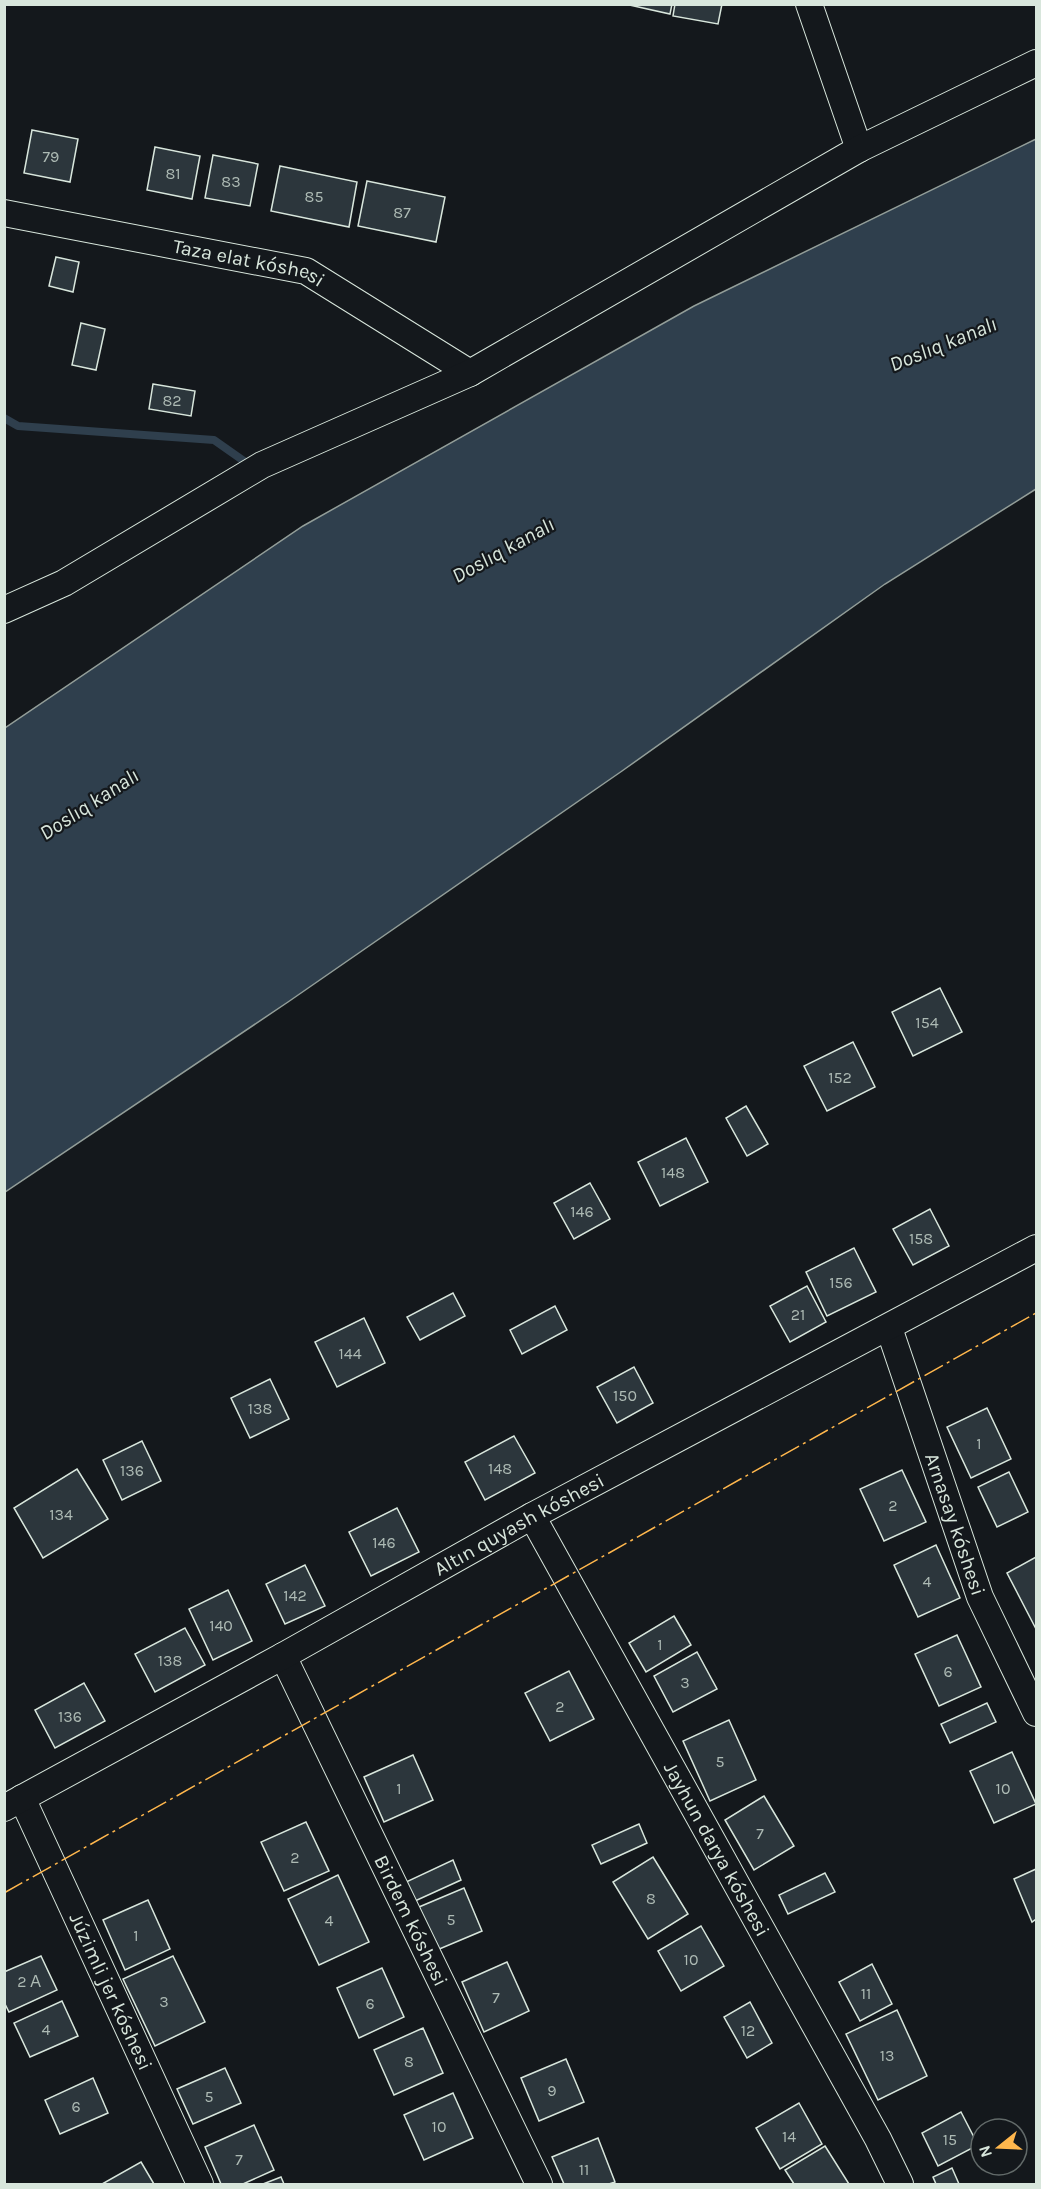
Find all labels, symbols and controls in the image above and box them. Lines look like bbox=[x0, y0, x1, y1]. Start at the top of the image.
house number: 79 bbox=[43, 147, 59, 166]
house number: 81 bbox=[165, 164, 181, 183]
house number: 83 bbox=[221, 172, 241, 191]
house number: 85 bbox=[305, 187, 323, 206]
house number: 87 bbox=[393, 203, 411, 222]
street label: Taza elat kóshesi bbox=[171, 234, 329, 291]
water label: Doslıq kanalı bbox=[886, 312, 1000, 376]
house number: 82 bbox=[162, 391, 182, 410]
water label: Doslıq kanalı bbox=[448, 512, 558, 588]
water label: Doslıq kanalı bbox=[35, 763, 143, 845]
house number: 154 bbox=[915, 1013, 939, 1032]
house number: 152 bbox=[828, 1068, 852, 1087]
house number: 148 bbox=[661, 1163, 685, 1182]
house number: 146 bbox=[570, 1202, 594, 1221]
house number: 158 bbox=[909, 1229, 933, 1248]
house number: 156 bbox=[829, 1273, 853, 1292]
house number: 21 bbox=[791, 1305, 805, 1324]
house number: 144 bbox=[338, 1344, 362, 1363]
house number: 150 bbox=[613, 1386, 637, 1405]
house number: 138 bbox=[248, 1399, 272, 1418]
house number: 1 bbox=[976, 1434, 982, 1453]
street label: Arnasay kóshesi bbox=[921, 1450, 990, 1598]
house number: 148 bbox=[488, 1459, 512, 1478]
house number: 136 bbox=[120, 1461, 144, 1480]
street label: Altın quyash kóshesi bbox=[430, 1468, 608, 1580]
house number: 2 bbox=[888, 1496, 898, 1515]
house number: 134 bbox=[49, 1505, 73, 1524]
house number: 146 bbox=[372, 1533, 396, 1552]
house number: 4 bbox=[923, 1572, 932, 1591]
house number: 142 bbox=[283, 1586, 307, 1605]
house number: 140 bbox=[209, 1616, 233, 1635]
house number: 1 bbox=[657, 1635, 663, 1654]
house number: 138 bbox=[158, 1651, 182, 1670]
house number: 6 bbox=[943, 1662, 953, 1681]
house number: 3 bbox=[680, 1673, 690, 1692]
house number: 2 bbox=[555, 1697, 565, 1716]
house number: 136 bbox=[58, 1707, 82, 1726]
house number: 5 bbox=[715, 1752, 725, 1771]
street label: Jayhun darya kóshesi bbox=[659, 1758, 775, 1940]
house number: 1 bbox=[396, 1779, 402, 1798]
house number: 10 bbox=[996, 1779, 1010, 1798]
house number: 7 bbox=[756, 1824, 764, 1843]
house number: 2 bbox=[290, 1848, 300, 1867]
street label: Birdem kóshesi bbox=[370, 1851, 453, 1990]
house number: 8 bbox=[646, 1889, 656, 1908]
street label: Júzimli jer kóshesi bbox=[65, 1909, 157, 2074]
house number: 5 bbox=[446, 1910, 456, 1929]
house number: 4 bbox=[325, 1911, 334, 1930]
house number: 1 bbox=[133, 1926, 139, 1945]
house number: 10 bbox=[684, 1950, 698, 1969]
house number: 2 А bbox=[17, 1972, 41, 1991]
house number: 11 bbox=[861, 1984, 871, 2003]
house number: 7 bbox=[492, 1988, 500, 2007]
house number: 3 bbox=[159, 1992, 169, 2011]
house number: 6 bbox=[365, 1994, 375, 2013]
house number: 4 bbox=[42, 2020, 51, 2039]
house number: 12 bbox=[741, 2021, 755, 2040]
house number: 13 bbox=[880, 2046, 894, 2065]
house number: 8 bbox=[404, 2052, 414, 2071]
house number: 9 bbox=[547, 2081, 557, 2100]
house number: 5 bbox=[204, 2087, 214, 2106]
house number: 6 bbox=[71, 2097, 81, 2116]
house number: 10 bbox=[432, 2117, 446, 2136]
north arrow bbox=[969, 2117, 1029, 2177]
house number: 14 bbox=[782, 2127, 796, 2146]
house number: 15 bbox=[943, 2130, 957, 2149]
text: N bbox=[974, 2143, 996, 2160]
house number: 7 bbox=[235, 2150, 243, 2169]
house number: 11 bbox=[579, 2160, 589, 2179]

